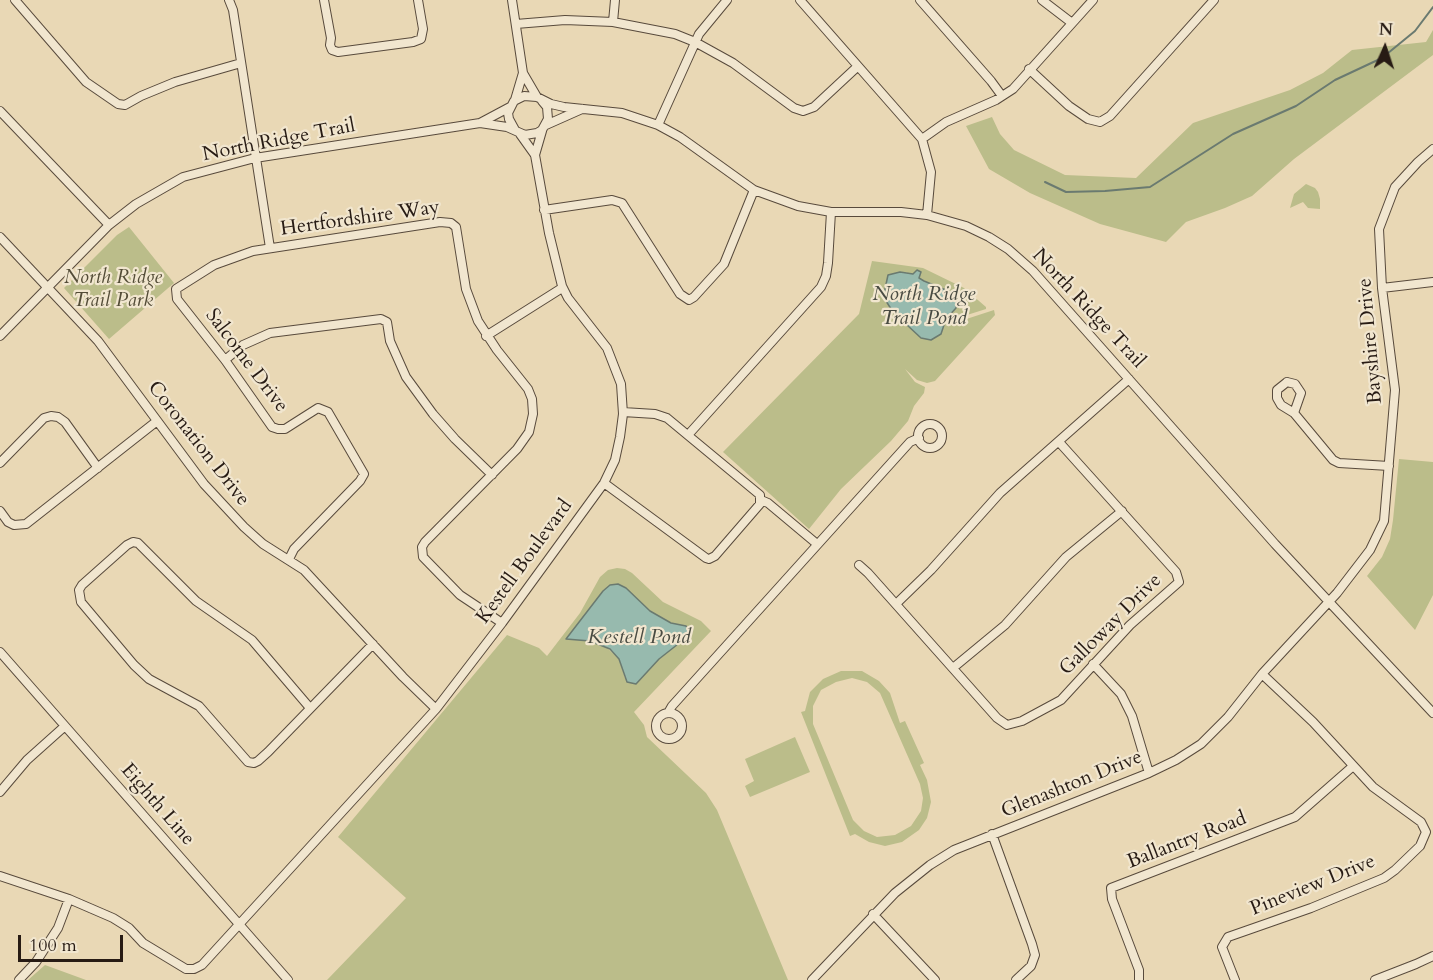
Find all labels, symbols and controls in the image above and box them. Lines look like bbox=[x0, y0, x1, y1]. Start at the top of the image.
north arrow bbox=[1355, 18, 1415, 78]
text: N bbox=[1378, 19, 1393, 41]
street label: North Ridge Trail bbox=[201, 114, 357, 168]
street label: Hertfordshire Way bbox=[279, 196, 441, 242]
street label: North Ridge Trail bbox=[1026, 244, 1150, 374]
park label: North Ridge Trail Park bbox=[64, 266, 162, 313]
street label: Bayshire Drive bbox=[1354, 277, 1388, 405]
water label: North Ridge Trail Pond bbox=[873, 282, 975, 332]
street label: Salcome Drive bbox=[199, 304, 293, 418]
street label: Coronation Drive bbox=[142, 377, 254, 511]
street label: Kestell Boulevard bbox=[472, 495, 578, 629]
street label: Galloway Drive bbox=[1055, 569, 1167, 681]
water label: Kestell Pond bbox=[587, 625, 691, 651]
street label: Glenashton Drive bbox=[998, 746, 1146, 824]
street label: Eighth Line bbox=[115, 759, 199, 851]
street label: Ballantry Road bbox=[1124, 807, 1250, 875]
street label: Pineview Drive bbox=[1247, 850, 1379, 922]
scale bar bbox=[21, 923, 126, 961]
text: 100 m bbox=[29, 933, 77, 958]

